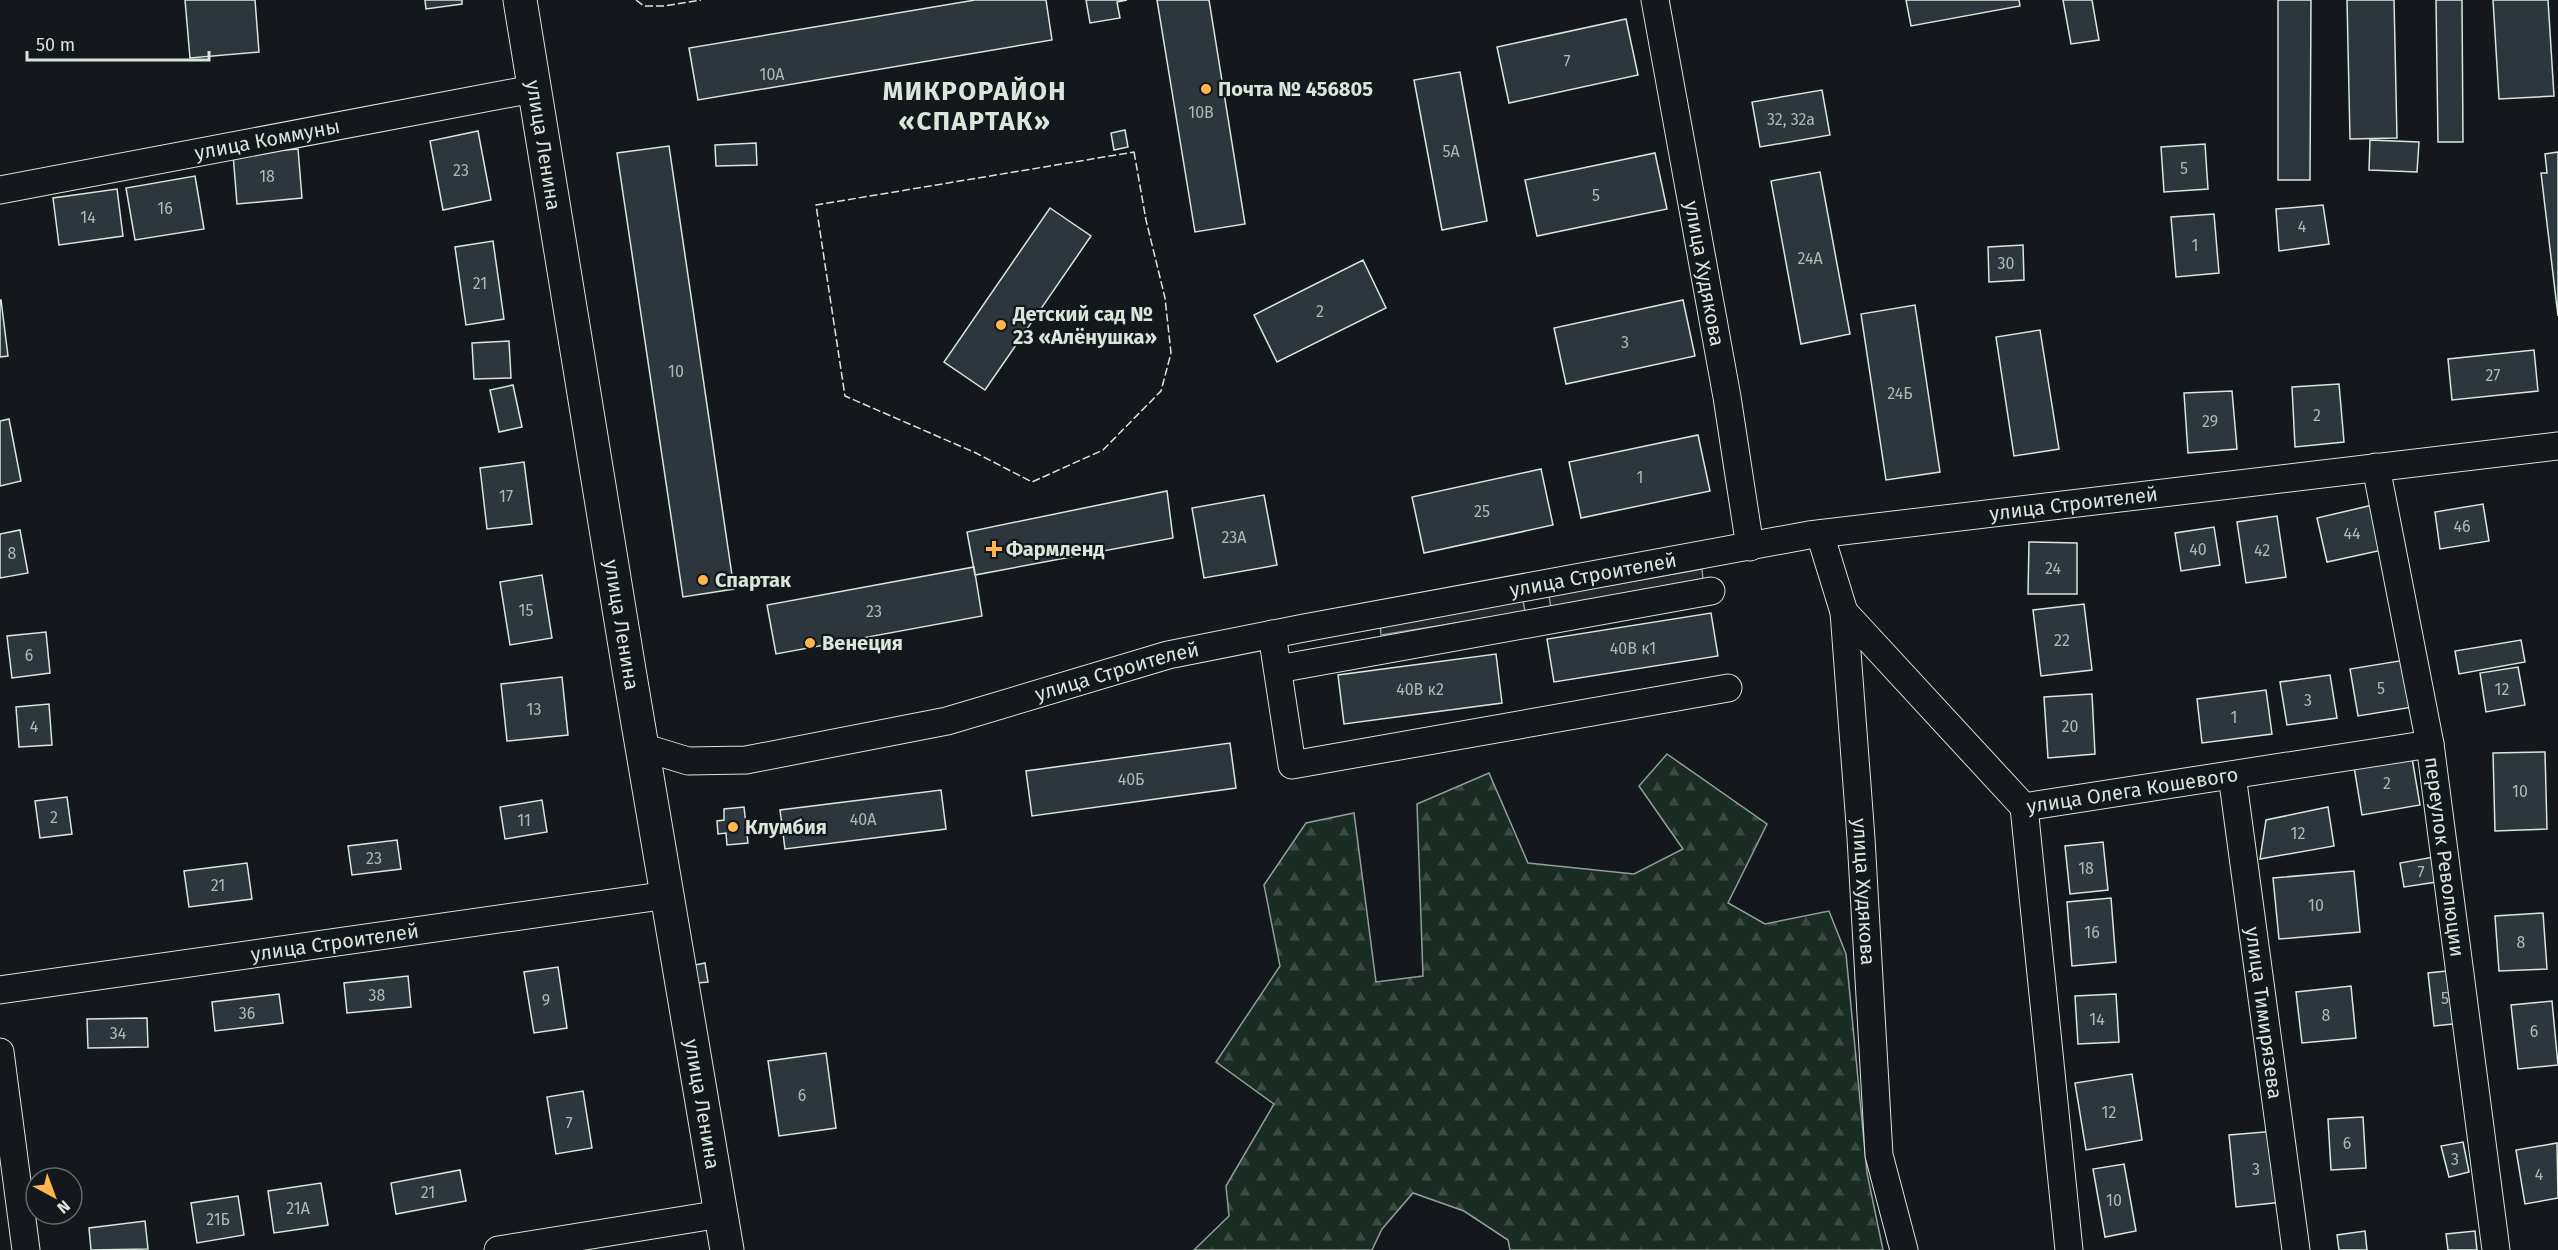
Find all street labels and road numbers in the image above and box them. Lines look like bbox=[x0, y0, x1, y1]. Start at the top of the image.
street label: улица Ленина bbox=[521, 78, 566, 212]
street label: улица Коммуны bbox=[193, 114, 342, 165]
street label: улица Худякова bbox=[1680, 199, 1730, 348]
street label: улица Строителей bbox=[1988, 482, 2159, 525]
street label: улица Строителей bbox=[1507, 548, 1679, 602]
street label: улица Ленина bbox=[599, 558, 644, 692]
street label: улица Строителей bbox=[1032, 637, 1201, 706]
street label: переулок Революции bbox=[2420, 755, 2470, 958]
street label: улица Олега Кошевого bbox=[2025, 762, 2240, 818]
street label: улица Худякова bbox=[1848, 817, 1880, 966]
street label: улица Строителей bbox=[249, 919, 420, 966]
street label: улица Тимирязева bbox=[2241, 925, 2288, 1101]
street label: улица Ленина bbox=[680, 1037, 725, 1171]

